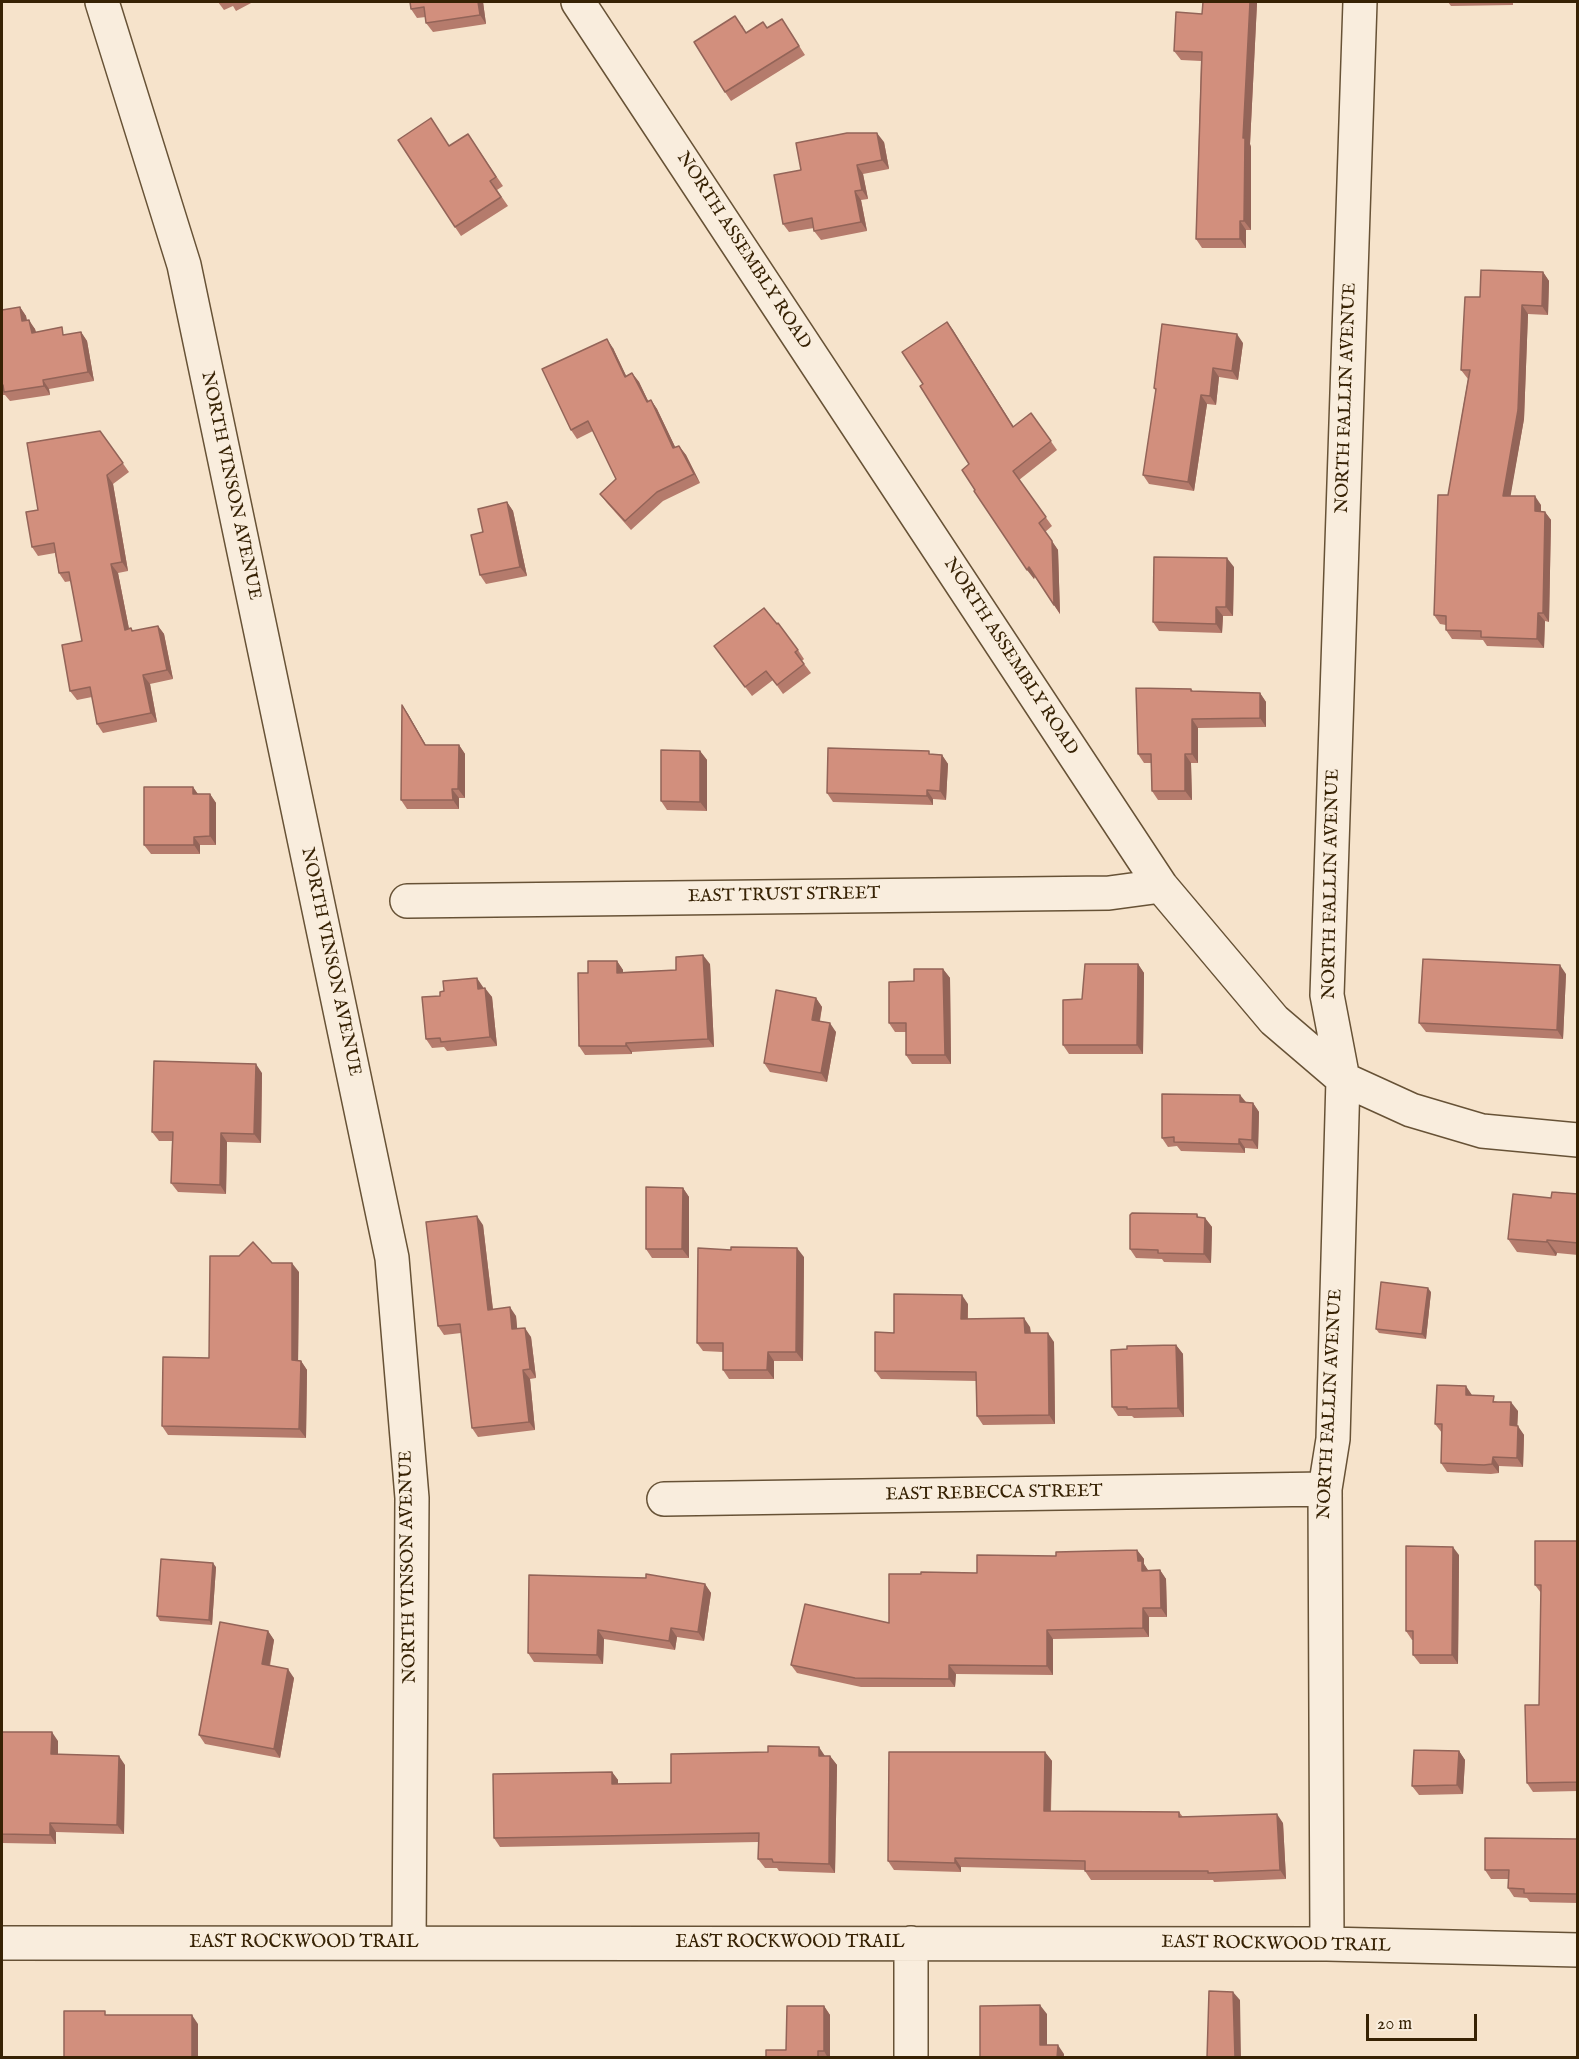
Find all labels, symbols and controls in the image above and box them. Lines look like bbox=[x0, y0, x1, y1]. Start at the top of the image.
street label: NORTH ASSEMBLY ROAD bbox=[671, 148, 815, 354]
street label: NORTH FALLIN AVENUE bbox=[1332, 282, 1362, 514]
street label: NORTH VINSON AVENUE bbox=[195, 370, 265, 602]
street label: NORTH ASSEMBLY ROAD bbox=[938, 554, 1082, 760]
street label: NORTH FALLIN AVENUE bbox=[1319, 768, 1345, 1000]
street label: NORTH VINSON AVENUE bbox=[295, 846, 365, 1078]
street label: EAST TRUST STREET bbox=[688, 884, 880, 908]
street label: NORTH FALLIN AVENUE bbox=[1314, 1288, 1348, 1520]
street label: NORTH VINSON AVENUE bbox=[396, 1450, 422, 1684]
street label: EAST REBECCA STREET bbox=[885, 1481, 1103, 1507]
street label: EAST ROCKWOOD TRAIL bbox=[189, 1932, 419, 1954]
street label: EAST ROCKWOOD TRAIL bbox=[675, 1932, 905, 1954]
street label: EAST ROCKWOOD TRAIL bbox=[1161, 1932, 1391, 1958]
scale bar bbox=[1369, 2002, 1480, 2040]
text: 20 m bbox=[1377, 2013, 1412, 2036]

